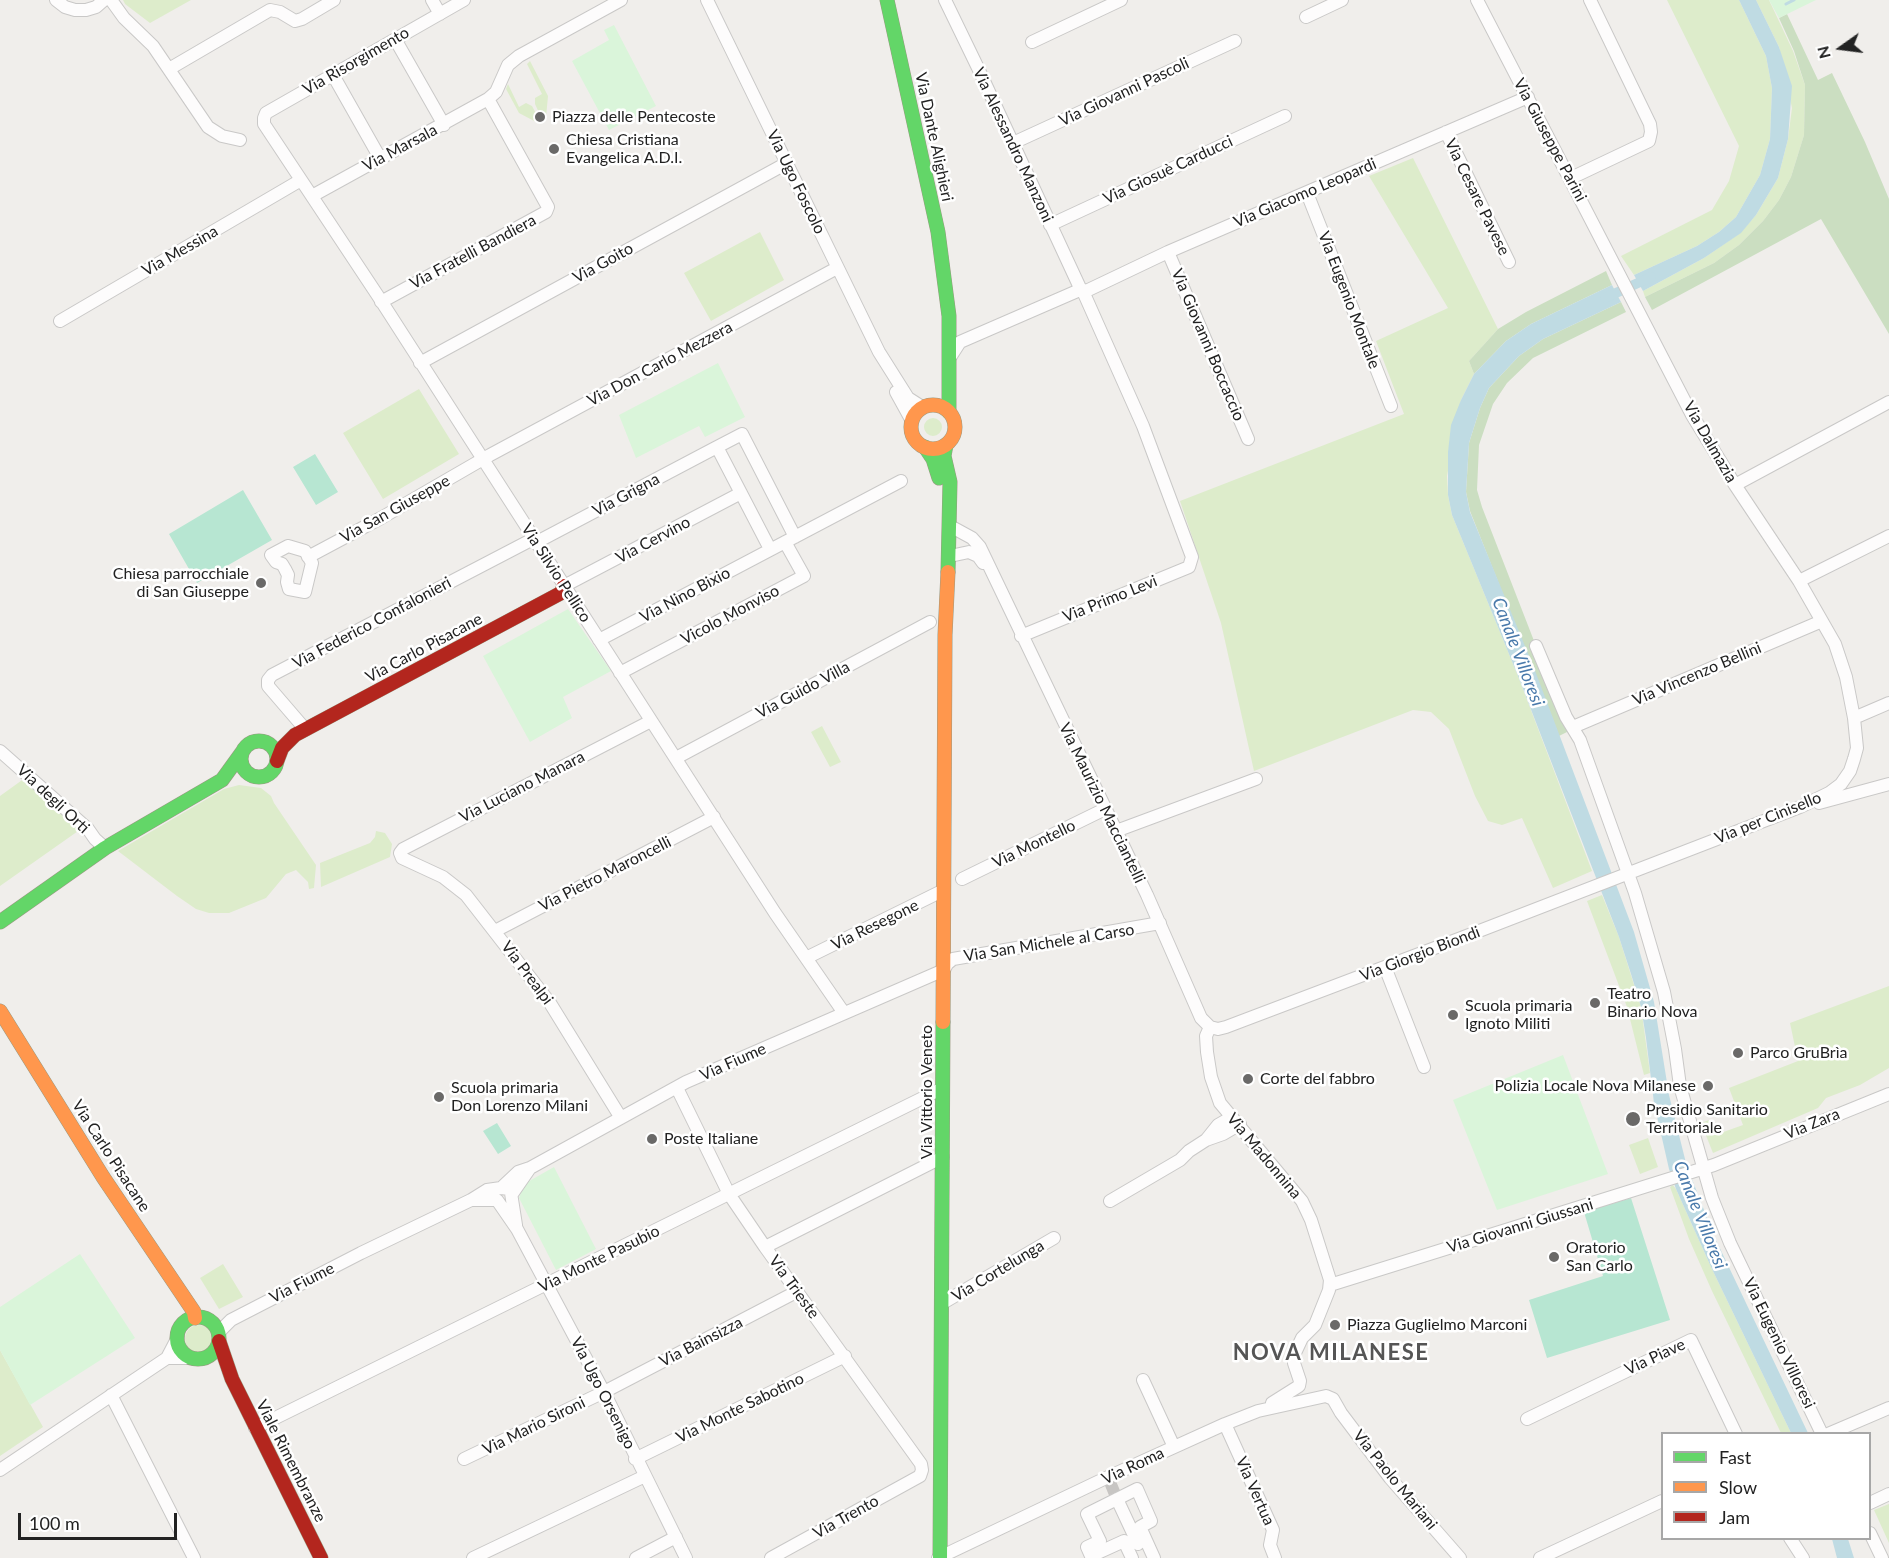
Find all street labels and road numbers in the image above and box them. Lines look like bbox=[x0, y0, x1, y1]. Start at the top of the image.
street label: Via Risorgimento bbox=[299, 23, 413, 99]
street label: Via Giovanni Pascoli bbox=[1056, 53, 1192, 131]
street label: Via Alessandro Manzoni bbox=[969, 65, 1057, 225]
street label: Via Dante Alighieri bbox=[911, 71, 957, 203]
street label: Via Giuseppe Parini bbox=[1509, 75, 1591, 205]
street label: Via Marsala bbox=[359, 120, 441, 176]
street label: Via Ugo Foscolo bbox=[763, 127, 829, 237]
street label: Via Giosuè Carducci bbox=[1100, 132, 1236, 208]
street label: Via Cesare Pavese bbox=[1440, 135, 1514, 259]
street label: Via Giacomo Leopardi bbox=[1231, 154, 1379, 232]
street label: Via Fratelli Bandiera bbox=[407, 211, 539, 293]
street label: Via Messina bbox=[139, 222, 221, 280]
street label: Via Eugenio Montale bbox=[1314, 229, 1384, 371]
street label: Via Goito bbox=[569, 239, 637, 287]
street label: Via Giovanni Boccaccio bbox=[1167, 266, 1249, 424]
street label: Via Don Carlo Mezzera bbox=[584, 318, 736, 410]
street label: Via Dalmazia bbox=[1679, 398, 1741, 486]
street label: Via Grigna bbox=[589, 469, 663, 521]
street label: Via San Giuseppe bbox=[337, 471, 453, 547]
street label: Via Cervino bbox=[612, 512, 694, 568]
street label: Via Silvio Pellico bbox=[517, 520, 595, 626]
street label: Via Nino Bixio bbox=[637, 563, 733, 627]
street label: Via Primo Levi bbox=[1060, 571, 1160, 627]
street label: Via Federico Confalonieri bbox=[289, 573, 455, 673]
street label: Vicolo Monviso bbox=[677, 581, 783, 649]
street label: Via Carlo Pisacane bbox=[362, 609, 486, 687]
street label: Via Vincenzo Bellini bbox=[1630, 638, 1764, 710]
street label: Via Guido Villa bbox=[753, 657, 853, 723]
street label: Via Maurizio Macciantelli bbox=[1055, 720, 1149, 886]
street label: Via Luciano Manara bbox=[456, 747, 588, 827]
street label: Via degli Orti bbox=[13, 760, 93, 838]
street label: Via per Cinisello bbox=[1712, 788, 1824, 848]
street label: Via Montello bbox=[989, 816, 1079, 872]
street label: Via Pietro Maroncelli bbox=[535, 832, 675, 916]
street label: Via Resegone bbox=[828, 896, 922, 954]
street label: Via San Michele al Carso bbox=[962, 920, 1136, 966]
street label: Via Giorgio Biondi bbox=[1357, 922, 1483, 986]
street label: Via Prealpi bbox=[497, 937, 557, 1009]
street label: Via Vittorio Veneto bbox=[917, 1025, 937, 1159]
street label: Via Fiume bbox=[697, 1039, 769, 1085]
street label: Via Carlo Pisacane bbox=[68, 1097, 154, 1215]
street label: Via Zara bbox=[1782, 1104, 1842, 1144]
street label: Via Madonnina bbox=[1223, 1109, 1305, 1203]
street label: Via Giovanni Giussani bbox=[1445, 1195, 1595, 1257]
street label: Via Monte Pasubio bbox=[535, 1221, 663, 1297]
street label: Via Cortelunga bbox=[948, 1236, 1048, 1306]
street label: Via Trieste bbox=[765, 1252, 823, 1322]
street label: Via Fiume bbox=[266, 1259, 338, 1307]
street label: Via Eugenio Villoresi bbox=[1739, 1274, 1819, 1412]
street label: Via Bainsizza bbox=[656, 1313, 746, 1371]
street label: Via Ugo Orsenigo bbox=[566, 1334, 640, 1452]
street label: Via Piave bbox=[1622, 1335, 1688, 1379]
street label: Via Monte Sabotino bbox=[673, 1369, 807, 1447]
street label: Via Mario Sironi bbox=[480, 1393, 588, 1459]
street label: Viale Rimembranze bbox=[252, 1397, 330, 1525]
street label: Via Paolo Mariani bbox=[1349, 1426, 1441, 1534]
street label: Via Roma bbox=[1099, 1443, 1167, 1489]
street label: Via Vertua bbox=[1231, 1454, 1279, 1528]
street label: Via Trento bbox=[810, 1491, 882, 1543]

